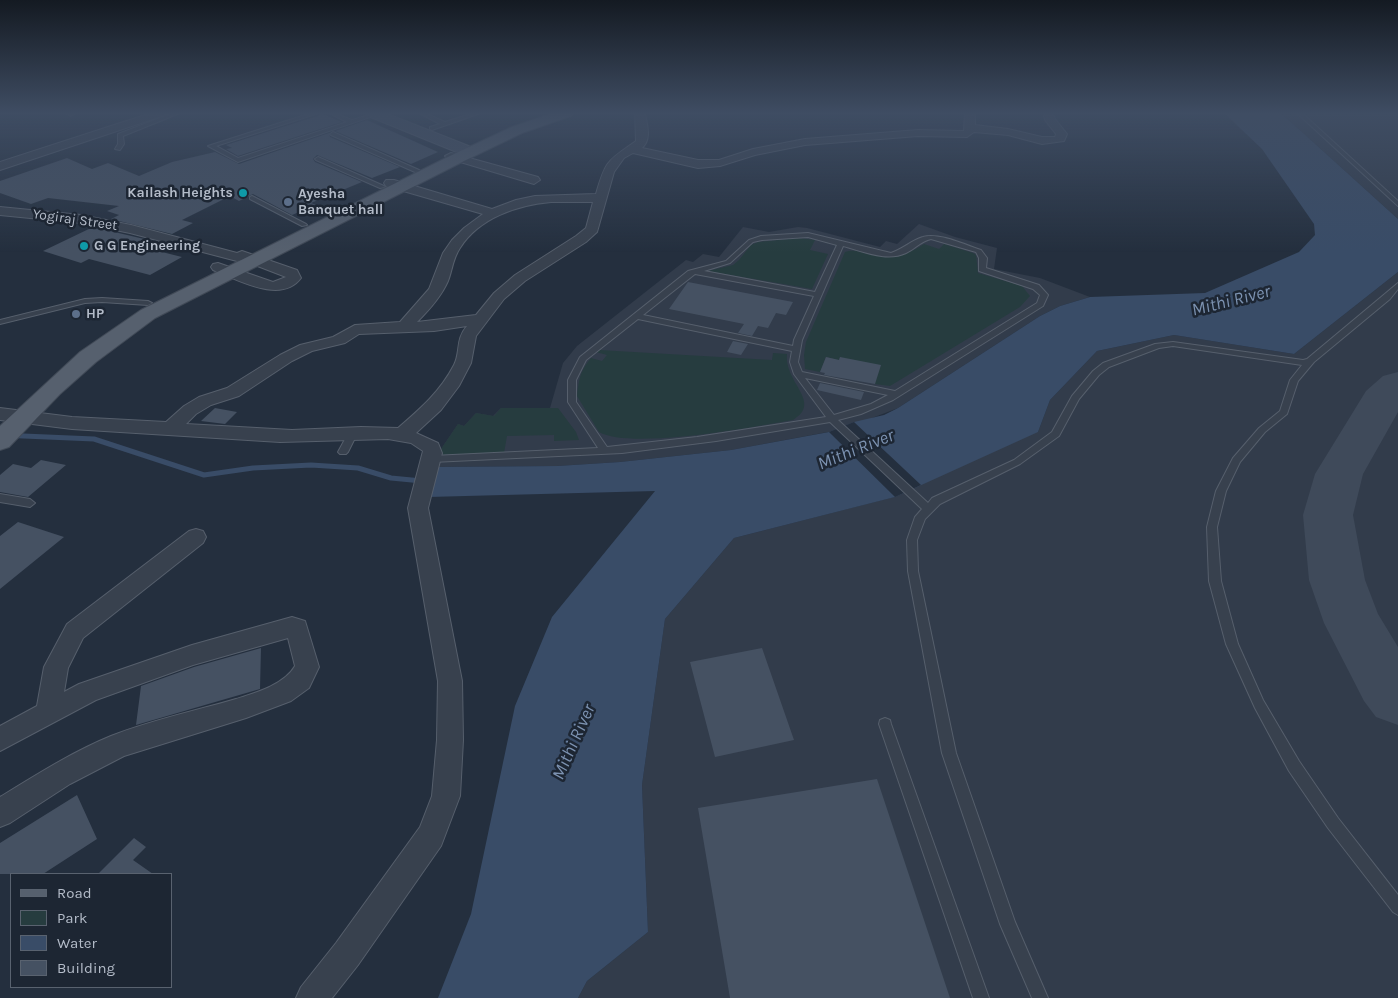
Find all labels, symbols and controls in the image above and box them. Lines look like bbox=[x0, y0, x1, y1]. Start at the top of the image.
place label: Kailash Heights bbox=[127, 185, 233, 201]
place label: Ayesha Banquet hall bbox=[298, 186, 383, 218]
marker: Kailash Heights bbox=[237, 187, 249, 199]
marker: Ayesha Banquet hall bbox=[282, 196, 294, 208]
street label: Yogiraj Street bbox=[32, 206, 118, 234]
place label: G G Engineering bbox=[94, 238, 200, 254]
marker: G G Engineering bbox=[78, 240, 90, 252]
water label: Mithi River bbox=[1189, 281, 1273, 321]
place label: HP bbox=[86, 306, 104, 322]
marker: HP bbox=[70, 308, 82, 320]
water label: Mithi River bbox=[815, 425, 897, 475]
water label: Mithi River bbox=[548, 701, 600, 783]
legend bbox=[10, 873, 172, 988]
text: Road bbox=[57, 884, 92, 902]
text: Park bbox=[57, 909, 87, 927]
text: Water bbox=[57, 934, 97, 952]
text: Building bbox=[57, 959, 115, 977]

